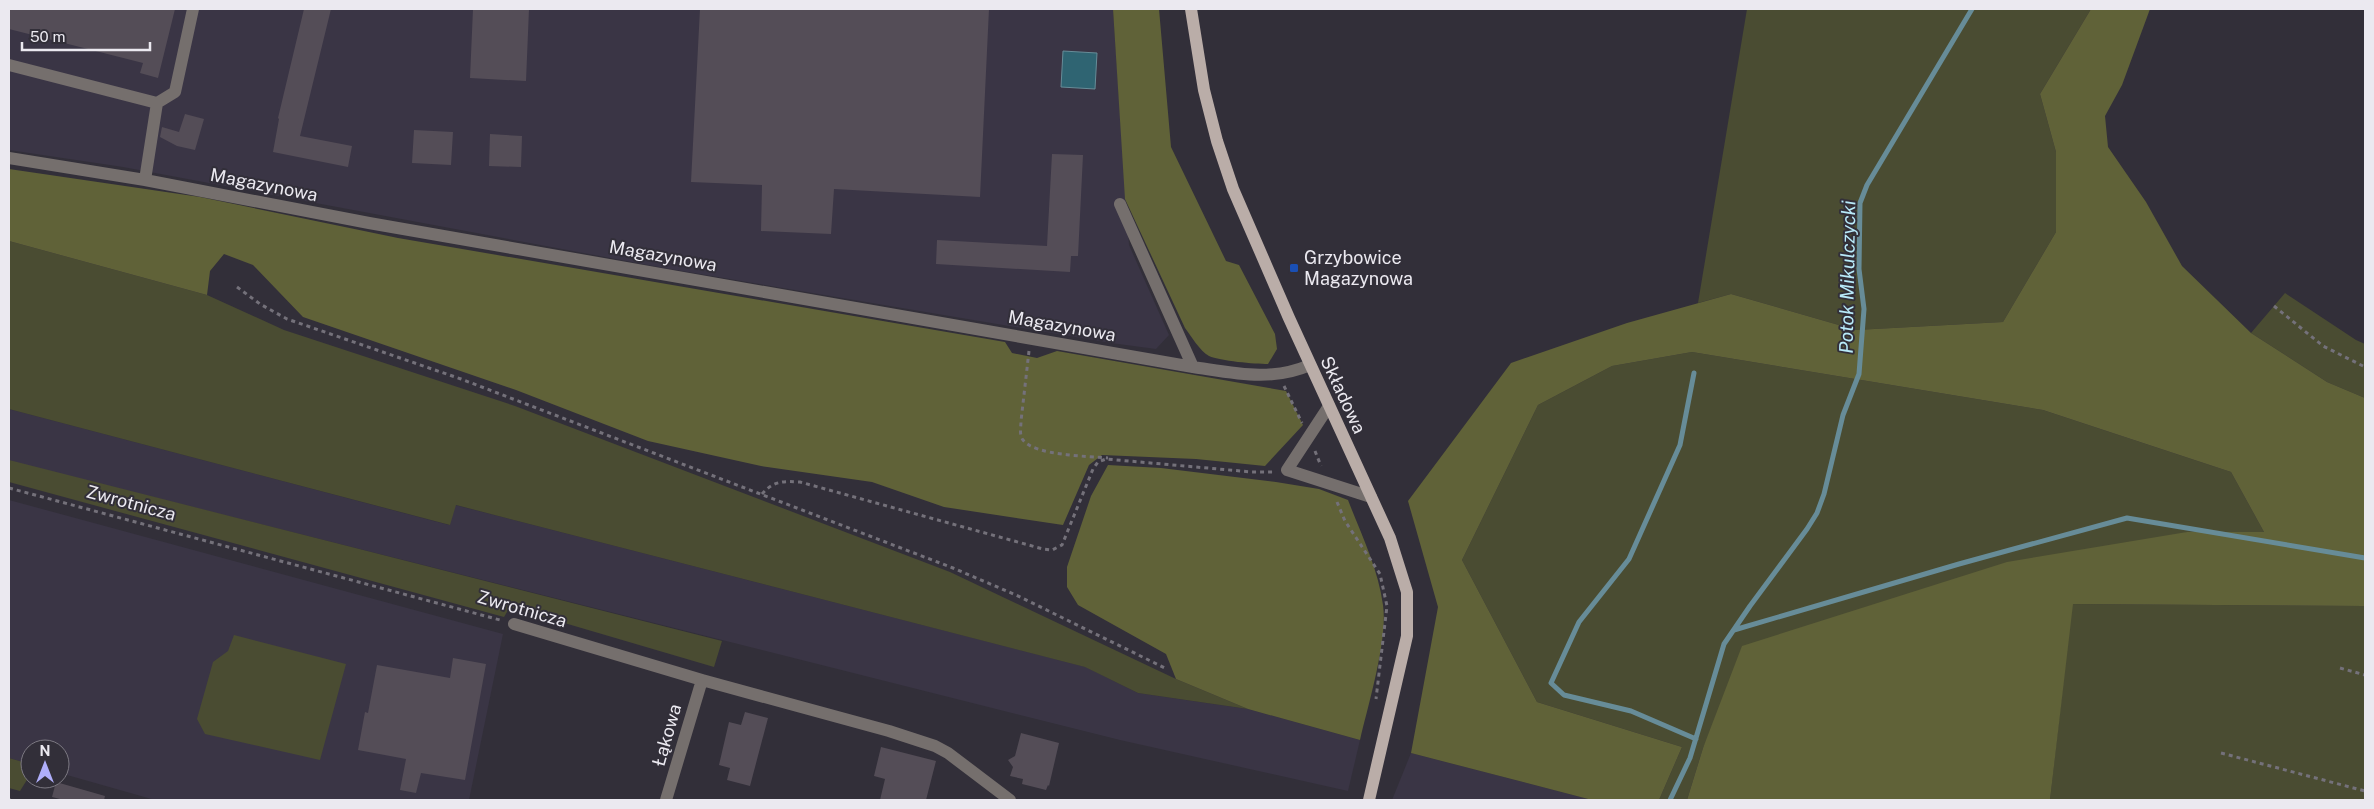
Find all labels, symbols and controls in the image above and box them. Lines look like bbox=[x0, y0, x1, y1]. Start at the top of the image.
scale bar bbox=[22, 20, 150, 52]
text: 50 m bbox=[30, 28, 65, 45]
street label: Magazynowa bbox=[209, 164, 320, 205]
water label: Potok Mikulczycki bbox=[1835, 200, 1859, 354]
street label: Magazynowa bbox=[608, 236, 719, 275]
place label: Grzybowice Magazynowa bbox=[1304, 247, 1413, 289]
marker: Grzybowice Magazynowa bbox=[1288, 262, 1300, 274]
street label: Magazynowa bbox=[1007, 306, 1118, 345]
street label: Składowa bbox=[1316, 353, 1370, 437]
street label: Zwrotnicza bbox=[84, 480, 178, 525]
street label: Zwrotnicza bbox=[475, 586, 569, 631]
street label: Łąkowa bbox=[648, 701, 685, 768]
north arrow bbox=[20, 739, 70, 789]
text: N bbox=[40, 743, 50, 759]

